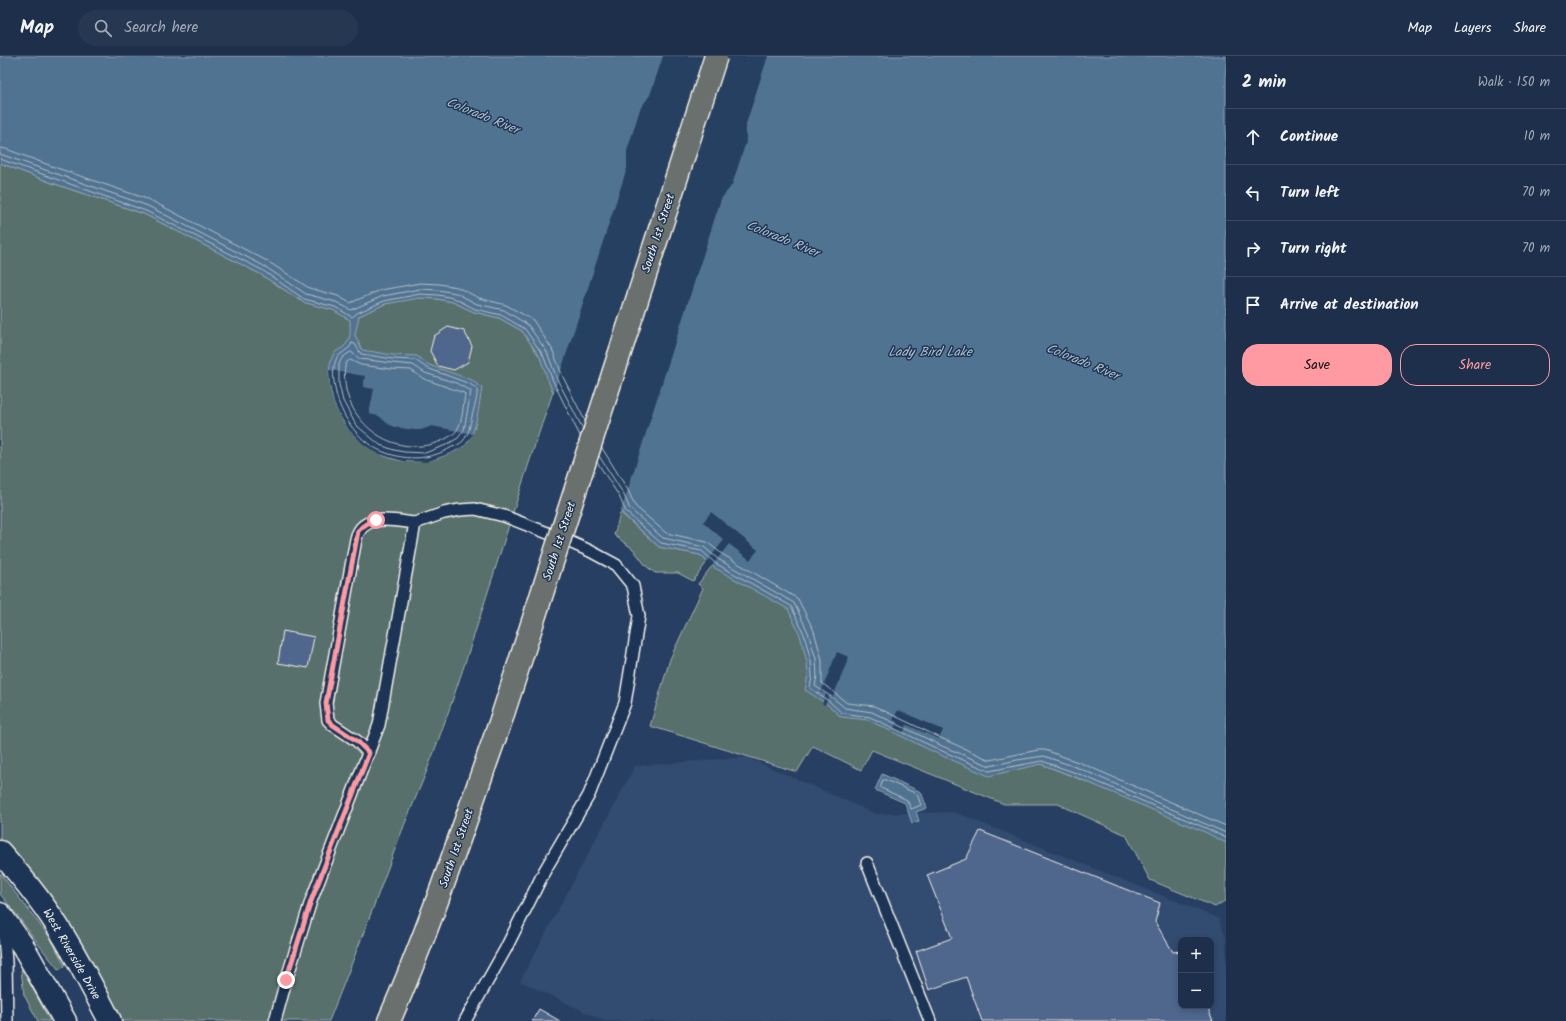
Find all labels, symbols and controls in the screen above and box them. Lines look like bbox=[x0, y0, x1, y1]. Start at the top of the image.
search box bbox=[78, 10, 358, 46]
text: Map bbox=[20, 13, 54, 43]
text: Search here bbox=[124, 16, 198, 40]
icon: search bbox=[92, 17, 114, 39]
text: Map bbox=[1408, 17, 1432, 39]
text: Layers bbox=[1454, 17, 1492, 39]
text: Share bbox=[1514, 17, 1546, 39]
text: 2 min bbox=[1242, 69, 1286, 96]
text: Walk · 150 m bbox=[1478, 72, 1550, 93]
water label: Colorado River bbox=[443, 92, 525, 142]
text: Continue bbox=[1280, 125, 1338, 149]
icon: ahead bbox=[1242, 126, 1264, 148]
text: 10 m bbox=[1524, 126, 1550, 147]
text: Turn left bbox=[1280, 181, 1340, 205]
icon: left bbox=[1242, 182, 1264, 204]
text: 70 m bbox=[1522, 182, 1550, 203]
street label: South 1st Street bbox=[637, 191, 680, 275]
water label: Colorado River bbox=[743, 215, 825, 265]
text: Turn right bbox=[1280, 237, 1347, 261]
icon: right bbox=[1242, 238, 1264, 260]
text: 70 m bbox=[1522, 238, 1550, 259]
text: Arrive at destination bbox=[1280, 293, 1419, 317]
icon: arrive bbox=[1242, 294, 1264, 316]
water label: Colorado River bbox=[1043, 338, 1125, 388]
water label: Lady Bird Lake bbox=[888, 342, 973, 363]
button: Save bbox=[1242, 344, 1392, 386]
button: Share bbox=[1400, 344, 1550, 386]
street label: South 1st Street bbox=[538, 499, 581, 583]
route start bbox=[367, 511, 385, 529]
street label: South 1st Street bbox=[434, 806, 479, 890]
street label: West Riverside Drive bbox=[38, 905, 106, 1004]
map controls bbox=[1178, 937, 1214, 1009]
button: + bbox=[1178, 937, 1214, 973]
route end bbox=[277, 971, 295, 989]
button: − bbox=[1178, 973, 1214, 1009]

